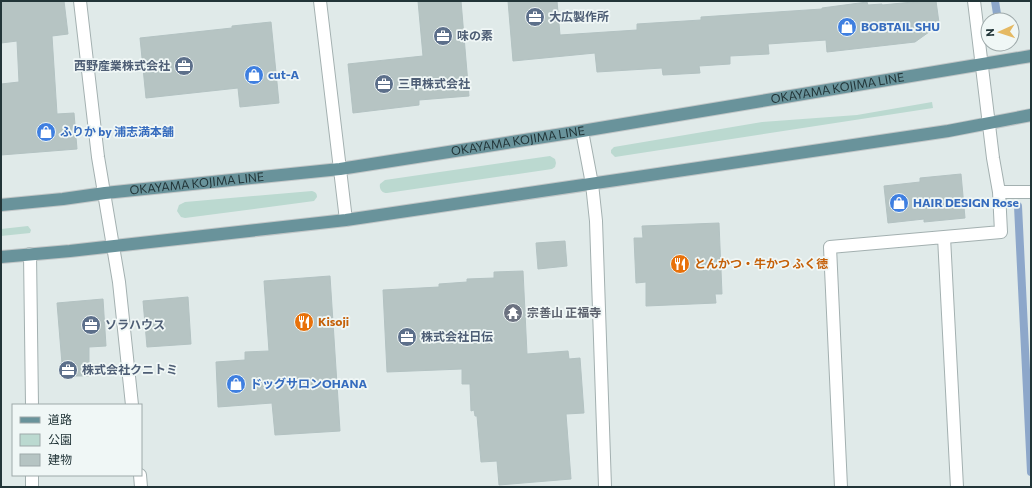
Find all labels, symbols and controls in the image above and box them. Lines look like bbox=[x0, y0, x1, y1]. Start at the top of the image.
office icon: 大広製作所 bbox=[524, 6, 546, 28]
place label: 大広製作所 bbox=[549, 9, 609, 23]
north arrow bbox=[980, 12, 1020, 52]
shop icon: BOBTAIL SHU bbox=[836, 16, 858, 38]
place label: BOBTAIL SHU bbox=[861, 19, 940, 33]
office icon: 味の素 bbox=[432, 25, 454, 47]
place label: 味の素 bbox=[457, 28, 493, 42]
text: N bbox=[983, 28, 996, 37]
office icon: 西野産業株式会社 bbox=[173, 55, 195, 77]
place label: 西野産業株式会社 bbox=[74, 58, 170, 72]
shop icon: cut-A bbox=[243, 64, 265, 86]
place label: cut-A bbox=[268, 67, 300, 81]
street label: OKAYAMA KOJIMA LINE bbox=[770, 69, 905, 105]
office icon: 三甲株式会社 bbox=[373, 73, 395, 95]
place label: 三甲株式会社 bbox=[398, 76, 470, 90]
shop icon: ふりか by 浦志満本舗 bbox=[35, 121, 57, 143]
street label: OKAYAMA KOJIMA LINE bbox=[450, 123, 586, 157]
place label: ふりか by 浦志満本舗 bbox=[60, 124, 174, 138]
street label: OKAYAMA KOJIMA LINE bbox=[129, 169, 265, 196]
shop icon: HAIR DESIGN Rose bbox=[888, 192, 910, 214]
place label: HAIR DESIGN Rose bbox=[913, 195, 1019, 209]
restaurant icon: とんかつ・牛かつ ふく徳 bbox=[669, 253, 691, 275]
place label: とんかつ・牛かつ ふく徳 bbox=[694, 256, 828, 270]
temple icon: 宗善山 正福寺 bbox=[502, 302, 524, 324]
place label: 宗善山 正福寺 bbox=[527, 305, 601, 319]
restaurant icon: Kisoji bbox=[293, 311, 315, 333]
office icon: ソラハウス bbox=[80, 314, 102, 336]
place label: Kisoji bbox=[318, 314, 349, 328]
place label: ソラハウス bbox=[105, 317, 165, 331]
office icon: 株式会社日伝 bbox=[396, 326, 418, 348]
place label: 株式会社日伝 bbox=[421, 329, 493, 343]
office icon: 株式会社クニトミ bbox=[57, 359, 79, 381]
place label: 株式会社クニトミ bbox=[82, 362, 178, 376]
shop icon: ドッグサロンOHANA bbox=[225, 373, 247, 395]
place label: ドッグサロンOHANA bbox=[250, 376, 367, 390]
legend bbox=[12, 404, 142, 476]
text: 道路 bbox=[48, 412, 72, 426]
text: 公園 bbox=[48, 432, 72, 446]
text: 建物 bbox=[48, 452, 72, 466]

